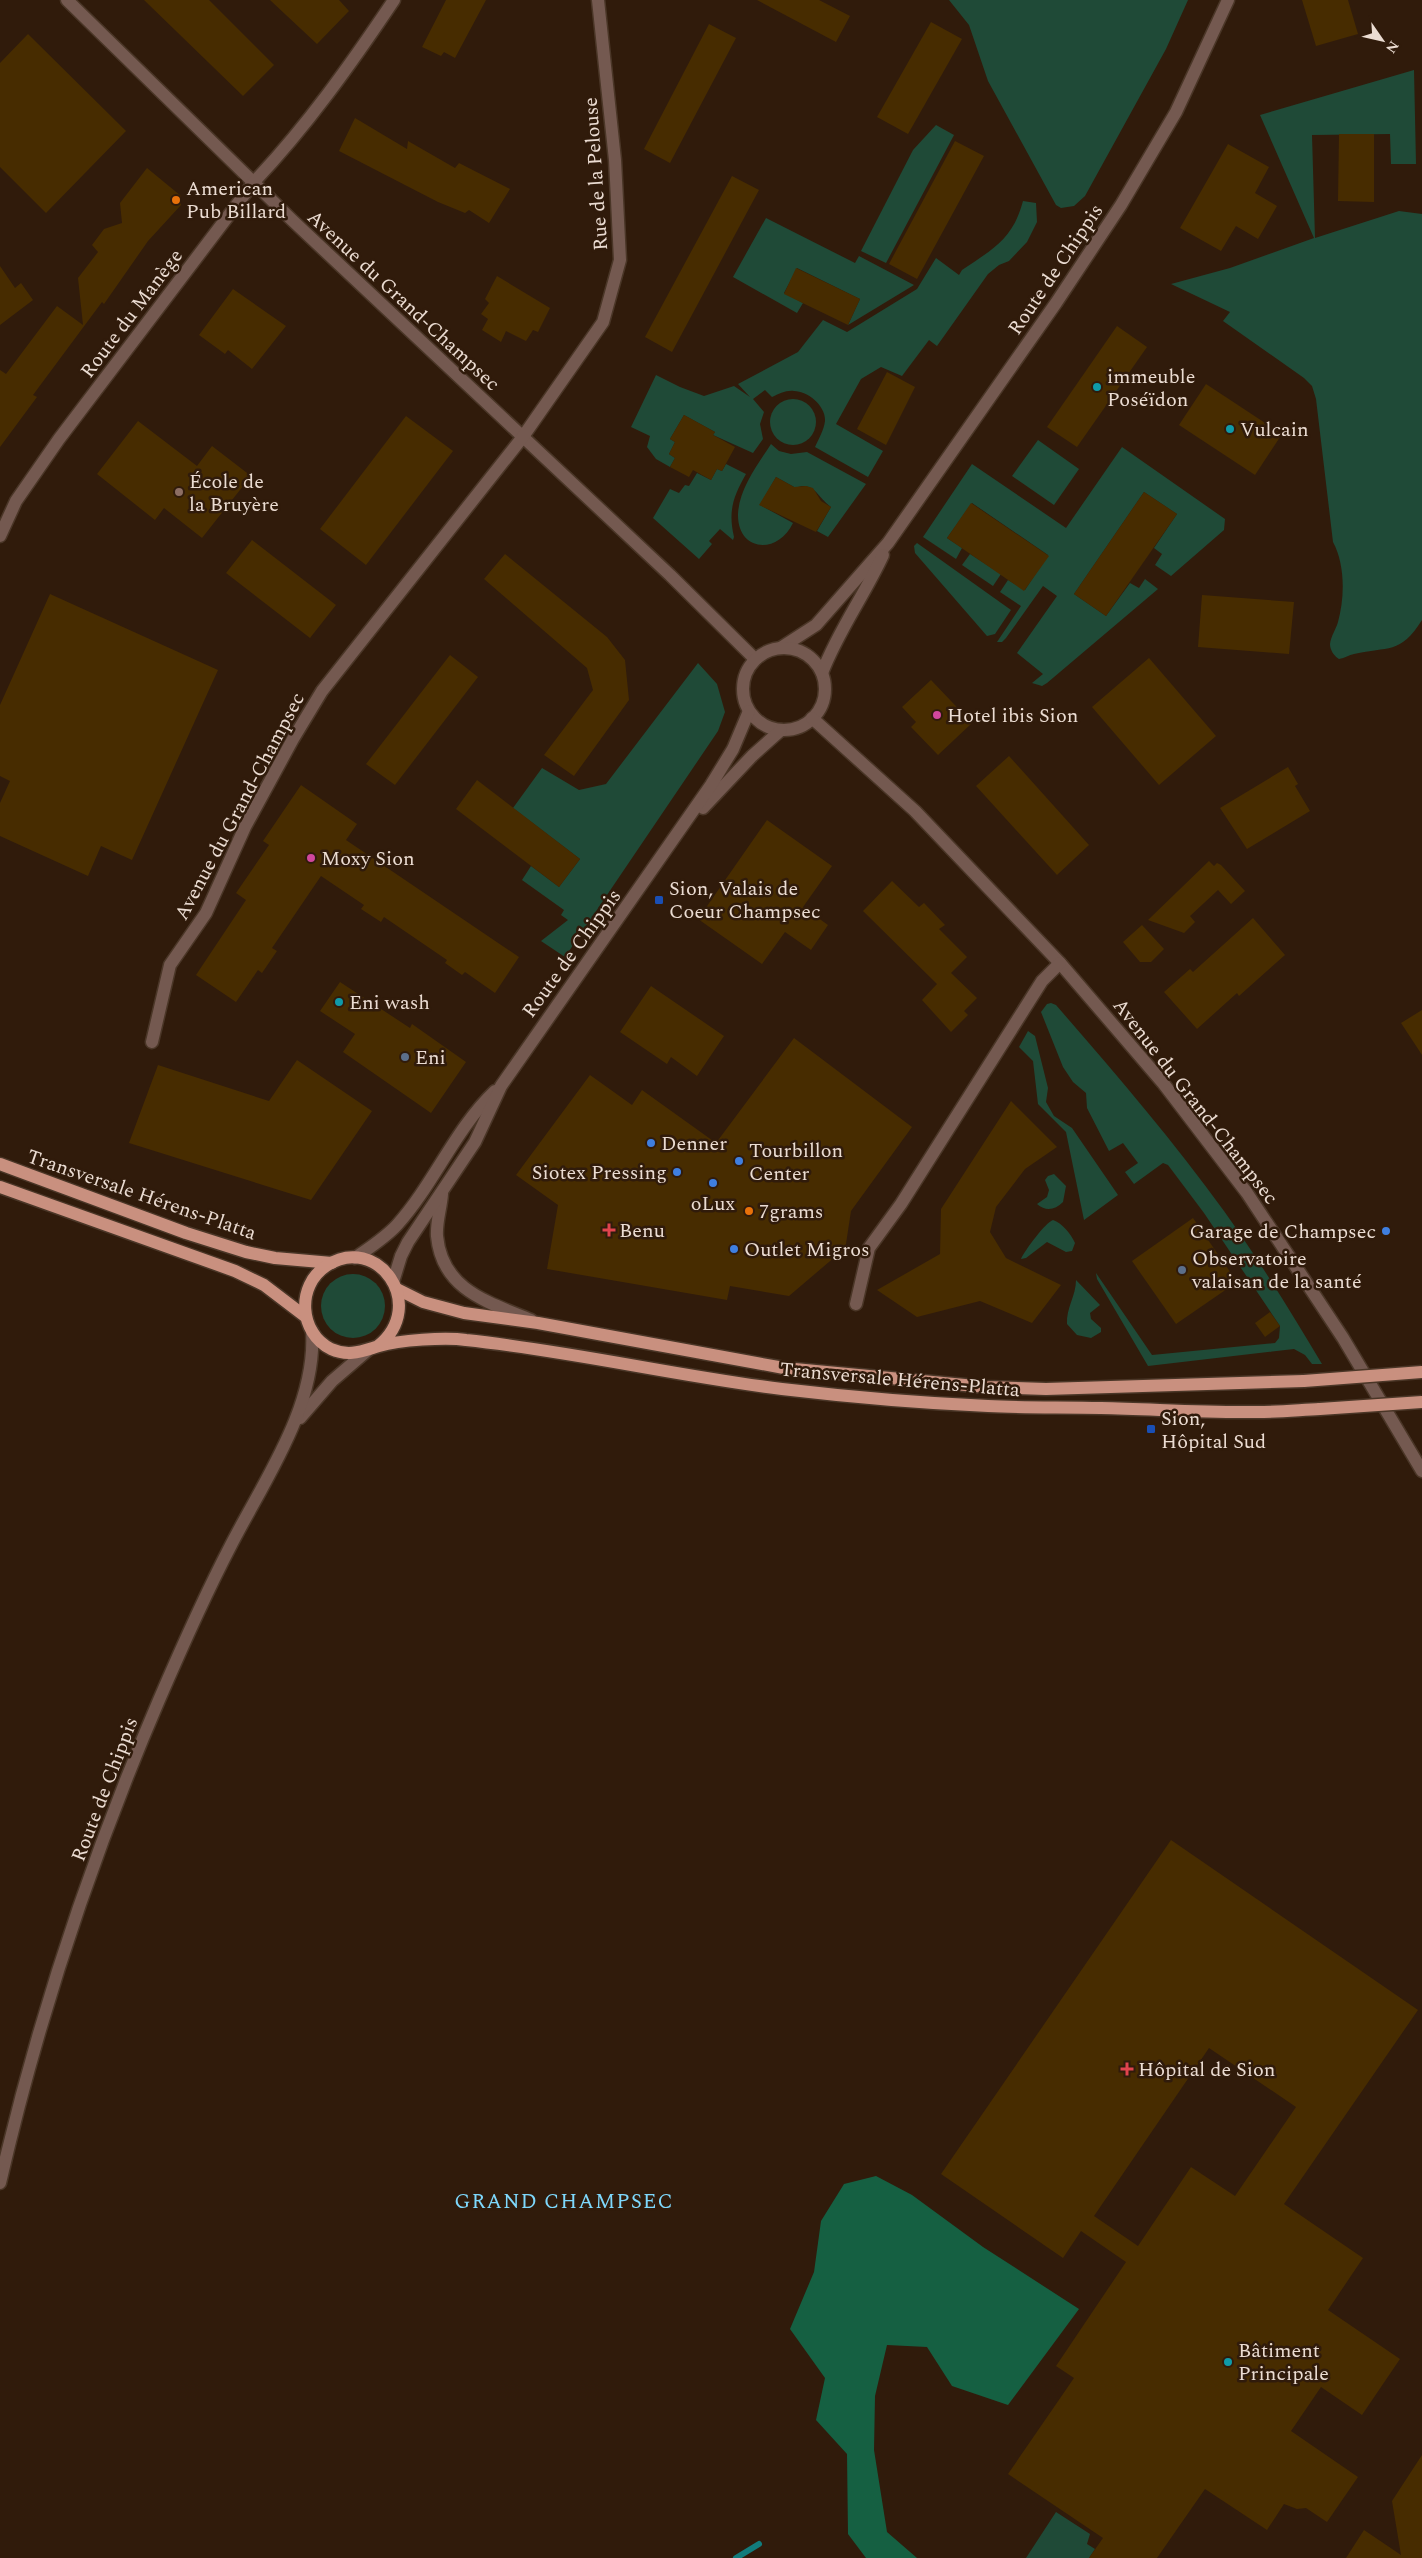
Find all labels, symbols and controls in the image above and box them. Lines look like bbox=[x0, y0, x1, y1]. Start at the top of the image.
north arrow bbox=[1357, 15, 1407, 65]
text: N bbox=[1380, 36, 1404, 58]
street label: Rue de la Pelouse bbox=[576, 96, 616, 252]
place label: American Pub Billard bbox=[186, 174, 286, 227]
marker: American Pub Billard bbox=[170, 194, 182, 206]
street label: Route de Chippis bbox=[1001, 198, 1111, 341]
street label: Avenue du Grand-Champsec bbox=[300, 203, 507, 398]
street label: Route du Manège bbox=[73, 243, 190, 385]
place label: immeuble Poséïdon bbox=[1107, 362, 1195, 415]
marker: immeuble Poséïdon bbox=[1091, 381, 1103, 393]
place label: Vulcain bbox=[1240, 415, 1309, 445]
marker: Vulcain bbox=[1224, 423, 1236, 435]
place label: École de la Bruyère bbox=[189, 467, 279, 520]
marker: École de la Bruyère bbox=[173, 486, 185, 498]
street label: Avenue du Grand-Champsec bbox=[167, 687, 313, 926]
place label: Hotel ibis Sion bbox=[947, 701, 1078, 731]
marker: Hotel ibis Sion bbox=[931, 709, 943, 721]
place label: Moxy Sion bbox=[321, 844, 415, 874]
marker: Moxy Sion bbox=[305, 852, 317, 864]
place label: Sion, Valais de Coeur Champsec bbox=[669, 874, 821, 927]
street label: Route de Chippis bbox=[515, 883, 629, 1024]
marker: Sion, Valais de Coeur Champsec bbox=[653, 894, 665, 906]
place label: Eni wash bbox=[349, 988, 430, 1018]
street label: Avenue du Grand-Champsec bbox=[1105, 992, 1285, 1211]
marker: Eni wash bbox=[333, 996, 345, 1008]
place label: Eni bbox=[415, 1043, 446, 1073]
marker: Eni bbox=[399, 1051, 411, 1063]
place label: Denner bbox=[661, 1129, 727, 1159]
place label: Tourbillon Center bbox=[749, 1136, 843, 1189]
marker: Denner bbox=[645, 1137, 657, 1149]
street label: Transversale Hérens-Platta bbox=[23, 1142, 261, 1248]
marker: Tourbillon Center bbox=[733, 1155, 745, 1167]
place label: Siotex Pressing bbox=[532, 1158, 667, 1188]
marker: Siotex Pressing bbox=[671, 1166, 683, 1178]
marker: oLux bbox=[707, 1177, 719, 1189]
place label: oLux bbox=[691, 1189, 735, 1219]
place label: 7grams bbox=[759, 1197, 823, 1227]
marker: 7grams bbox=[743, 1205, 755, 1217]
place label: Benu bbox=[619, 1216, 665, 1246]
place label: Garage de Champsec bbox=[1190, 1217, 1376, 1247]
marker: Benu bbox=[603, 1224, 615, 1236]
marker: Garage de Champsec bbox=[1380, 1225, 1392, 1237]
place label: Outlet Migros bbox=[744, 1235, 870, 1265]
marker: Outlet Migros bbox=[728, 1243, 740, 1255]
place label: Observatoire valaisan de la santé bbox=[1191, 1244, 1362, 1297]
marker: Observatoire valaisan de la santé bbox=[1176, 1264, 1188, 1276]
street label: Transversale Hérens-Platta bbox=[779, 1355, 1021, 1405]
place label: Sion, Hôpital Sud bbox=[1161, 1404, 1266, 1457]
marker: Sion, Hôpital Sud bbox=[1145, 1423, 1157, 1435]
street label: Route de Chippis bbox=[64, 1713, 146, 1866]
place label: Hôpital de Sion bbox=[1138, 2055, 1275, 2085]
marker: Hôpital de Sion bbox=[1120, 2062, 1134, 2076]
district label: GRAND CHAMPSEC bbox=[454, 2186, 674, 2218]
place label: Bâtiment Principale bbox=[1238, 2336, 1329, 2389]
marker: Bâtiment Principale bbox=[1222, 2356, 1234, 2368]

